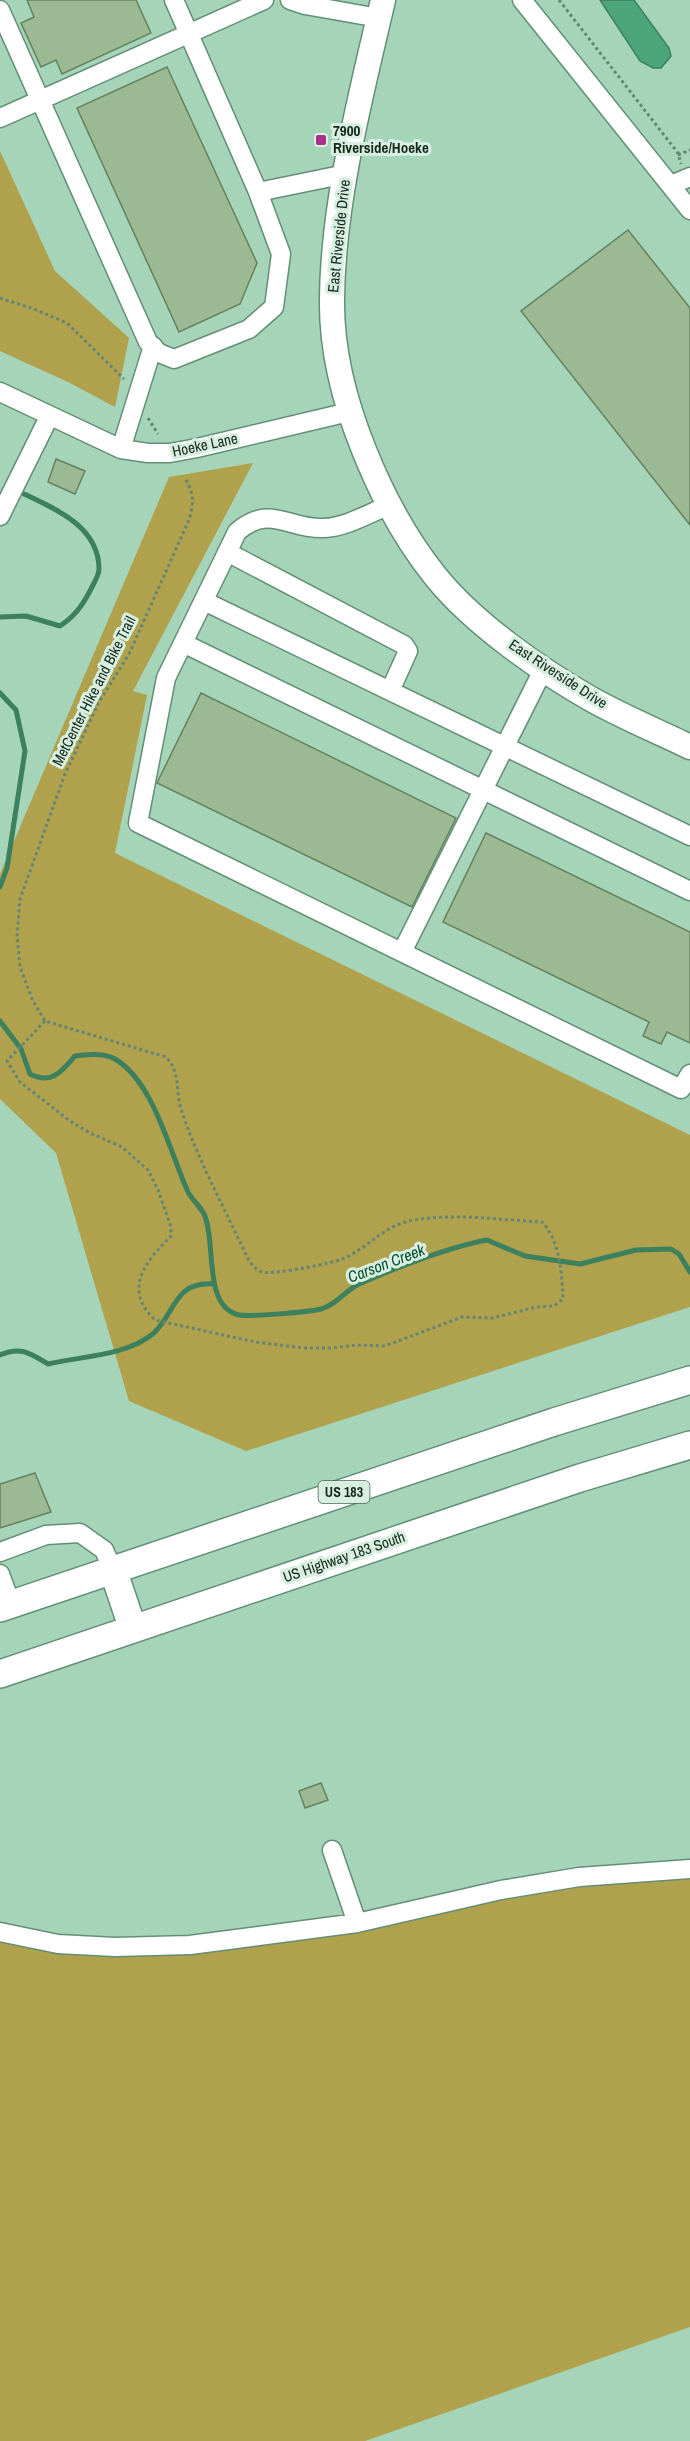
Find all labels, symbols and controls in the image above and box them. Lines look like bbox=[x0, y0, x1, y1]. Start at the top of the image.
place label: 7900 Riverside/Hoeke bbox=[333, 120, 429, 158]
marker: 7900 Riverside/Hoeke bbox=[314, 133, 328, 147]
street label: East Riverside Drive bbox=[322, 178, 355, 293]
street label: Hoeke Lane bbox=[170, 427, 240, 462]
street label: MetCenter Hike and Bike Trail bbox=[47, 612, 140, 769]
street label: East Riverside Drive bbox=[505, 634, 612, 713]
water label: Carson Creek bbox=[344, 1238, 428, 1288]
road number: US 183 bbox=[318, 1481, 370, 1503]
street label: US Highway 183 South bbox=[280, 1526, 408, 1587]

